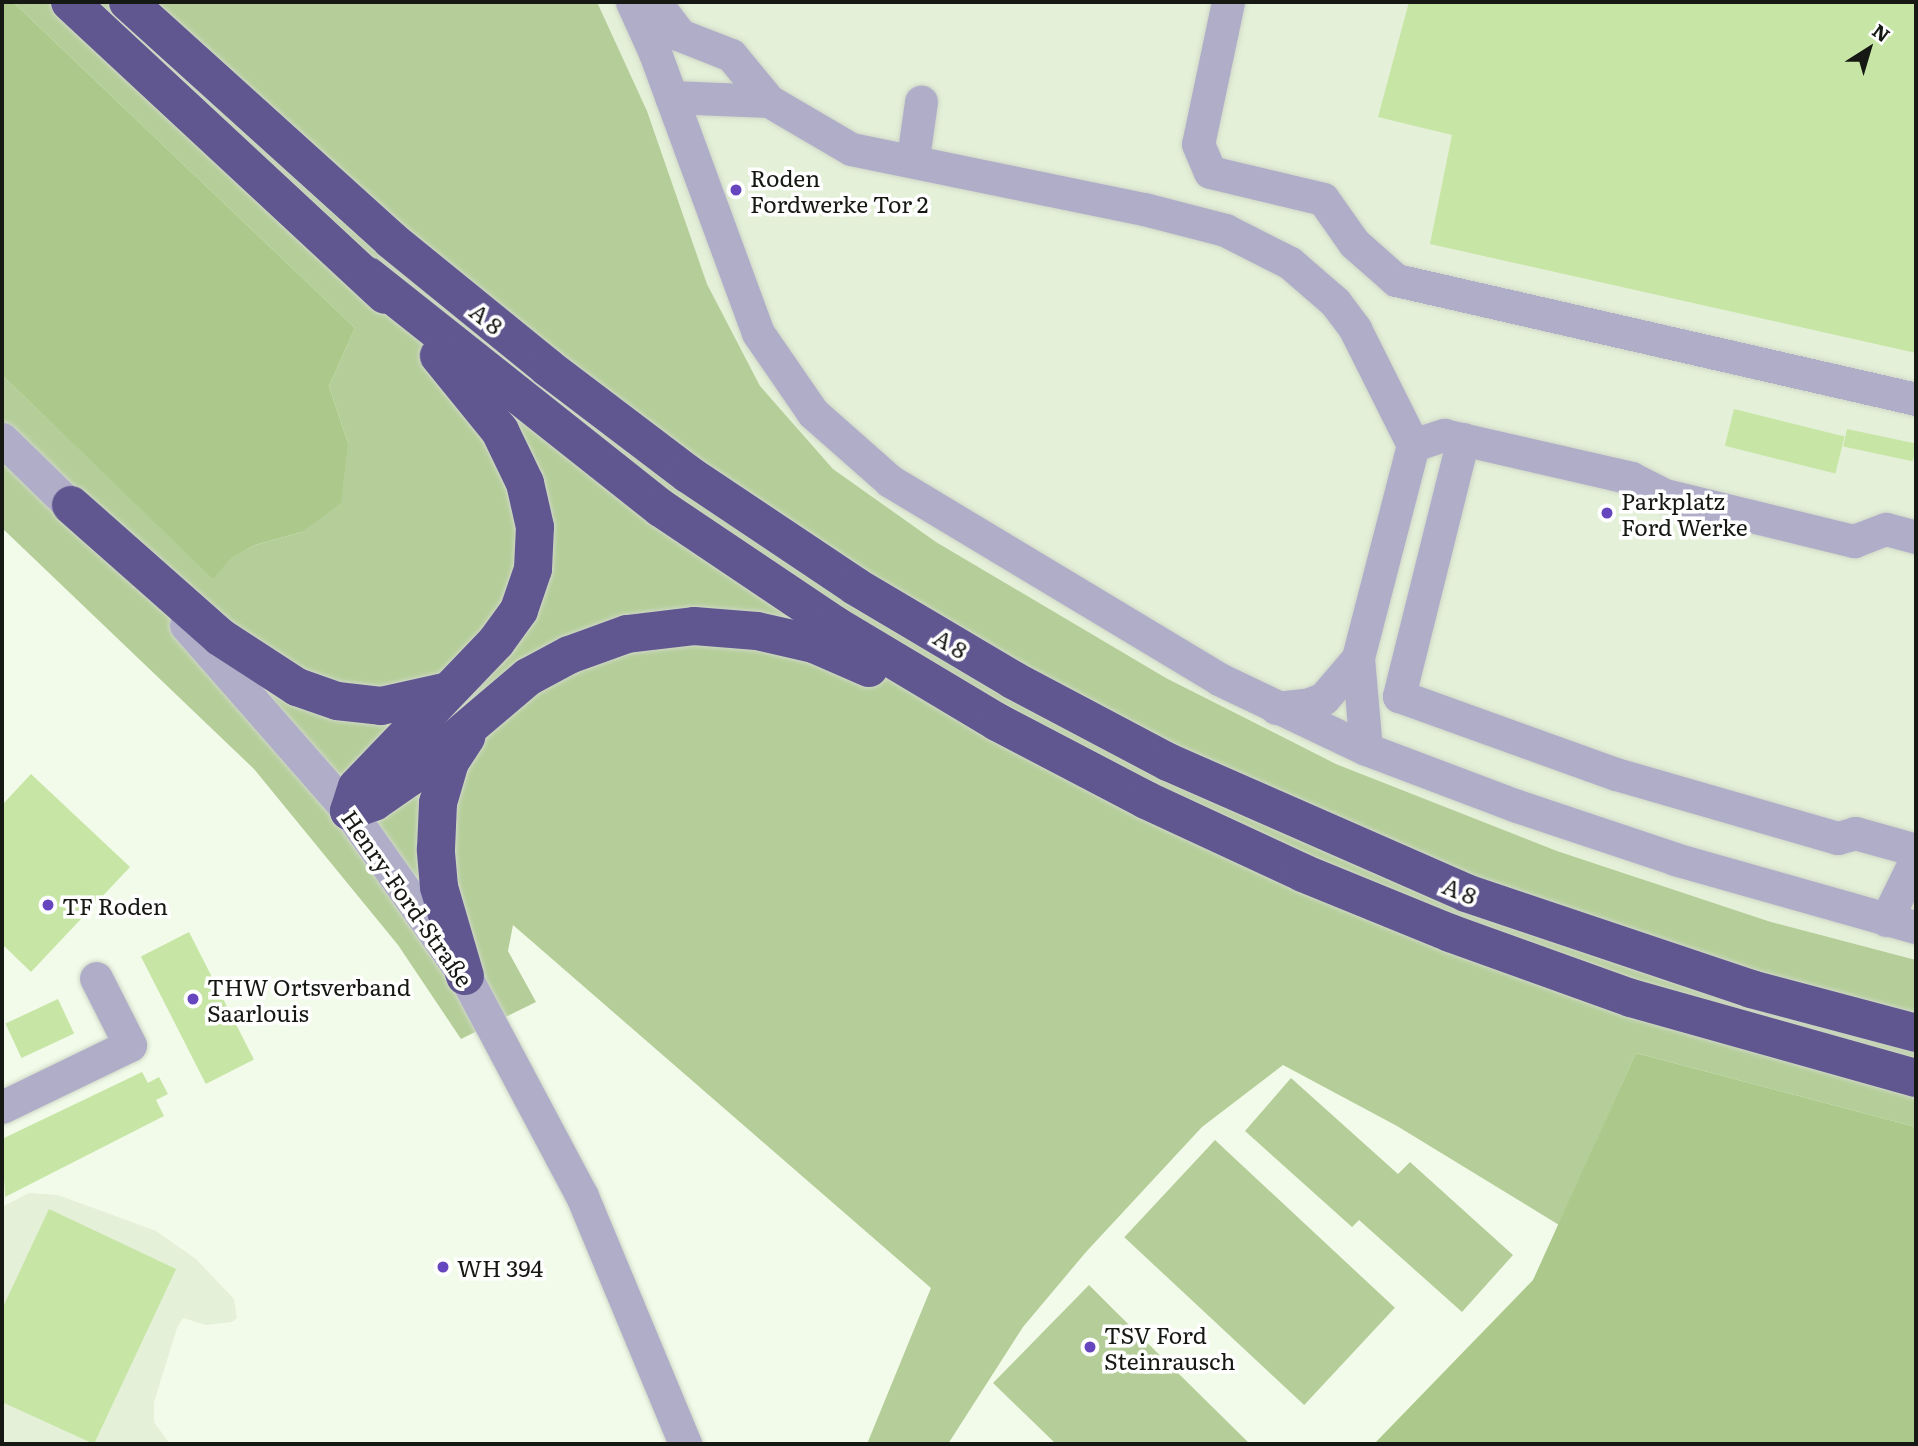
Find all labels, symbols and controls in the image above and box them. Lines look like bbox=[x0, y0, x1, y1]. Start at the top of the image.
north arrow bbox=[1834, 14, 1904, 84]
text: N bbox=[1867, 16, 1896, 48]
place label: Roden Fordwerke Tor 2 bbox=[750, 163, 928, 217]
marker: Roden Fordwerke Tor 2 bbox=[728, 182, 744, 198]
street label: A 8 bbox=[465, 297, 509, 339]
place label: Parkplatz Ford Werke bbox=[1621, 486, 1748, 540]
marker: Parkplatz Ford Werke bbox=[1599, 505, 1615, 521]
street label: A 8 bbox=[929, 622, 973, 664]
street label: Henry-Ford-Straße bbox=[337, 804, 479, 992]
street label: A 8 bbox=[1439, 871, 1481, 909]
place label: TF Roden bbox=[62, 891, 168, 919]
marker: TF Roden bbox=[40, 897, 56, 913]
place label: THW Ortsverband Saarlouis bbox=[207, 972, 411, 1026]
marker: THW Ortsverband Saarlouis bbox=[185, 991, 201, 1007]
place label: WH 394 bbox=[457, 1253, 543, 1281]
marker: WH 394 bbox=[435, 1259, 451, 1275]
place label: TSV Ford Steinrausch bbox=[1104, 1320, 1236, 1374]
marker: TSV Ford Steinrausch bbox=[1082, 1339, 1098, 1355]

